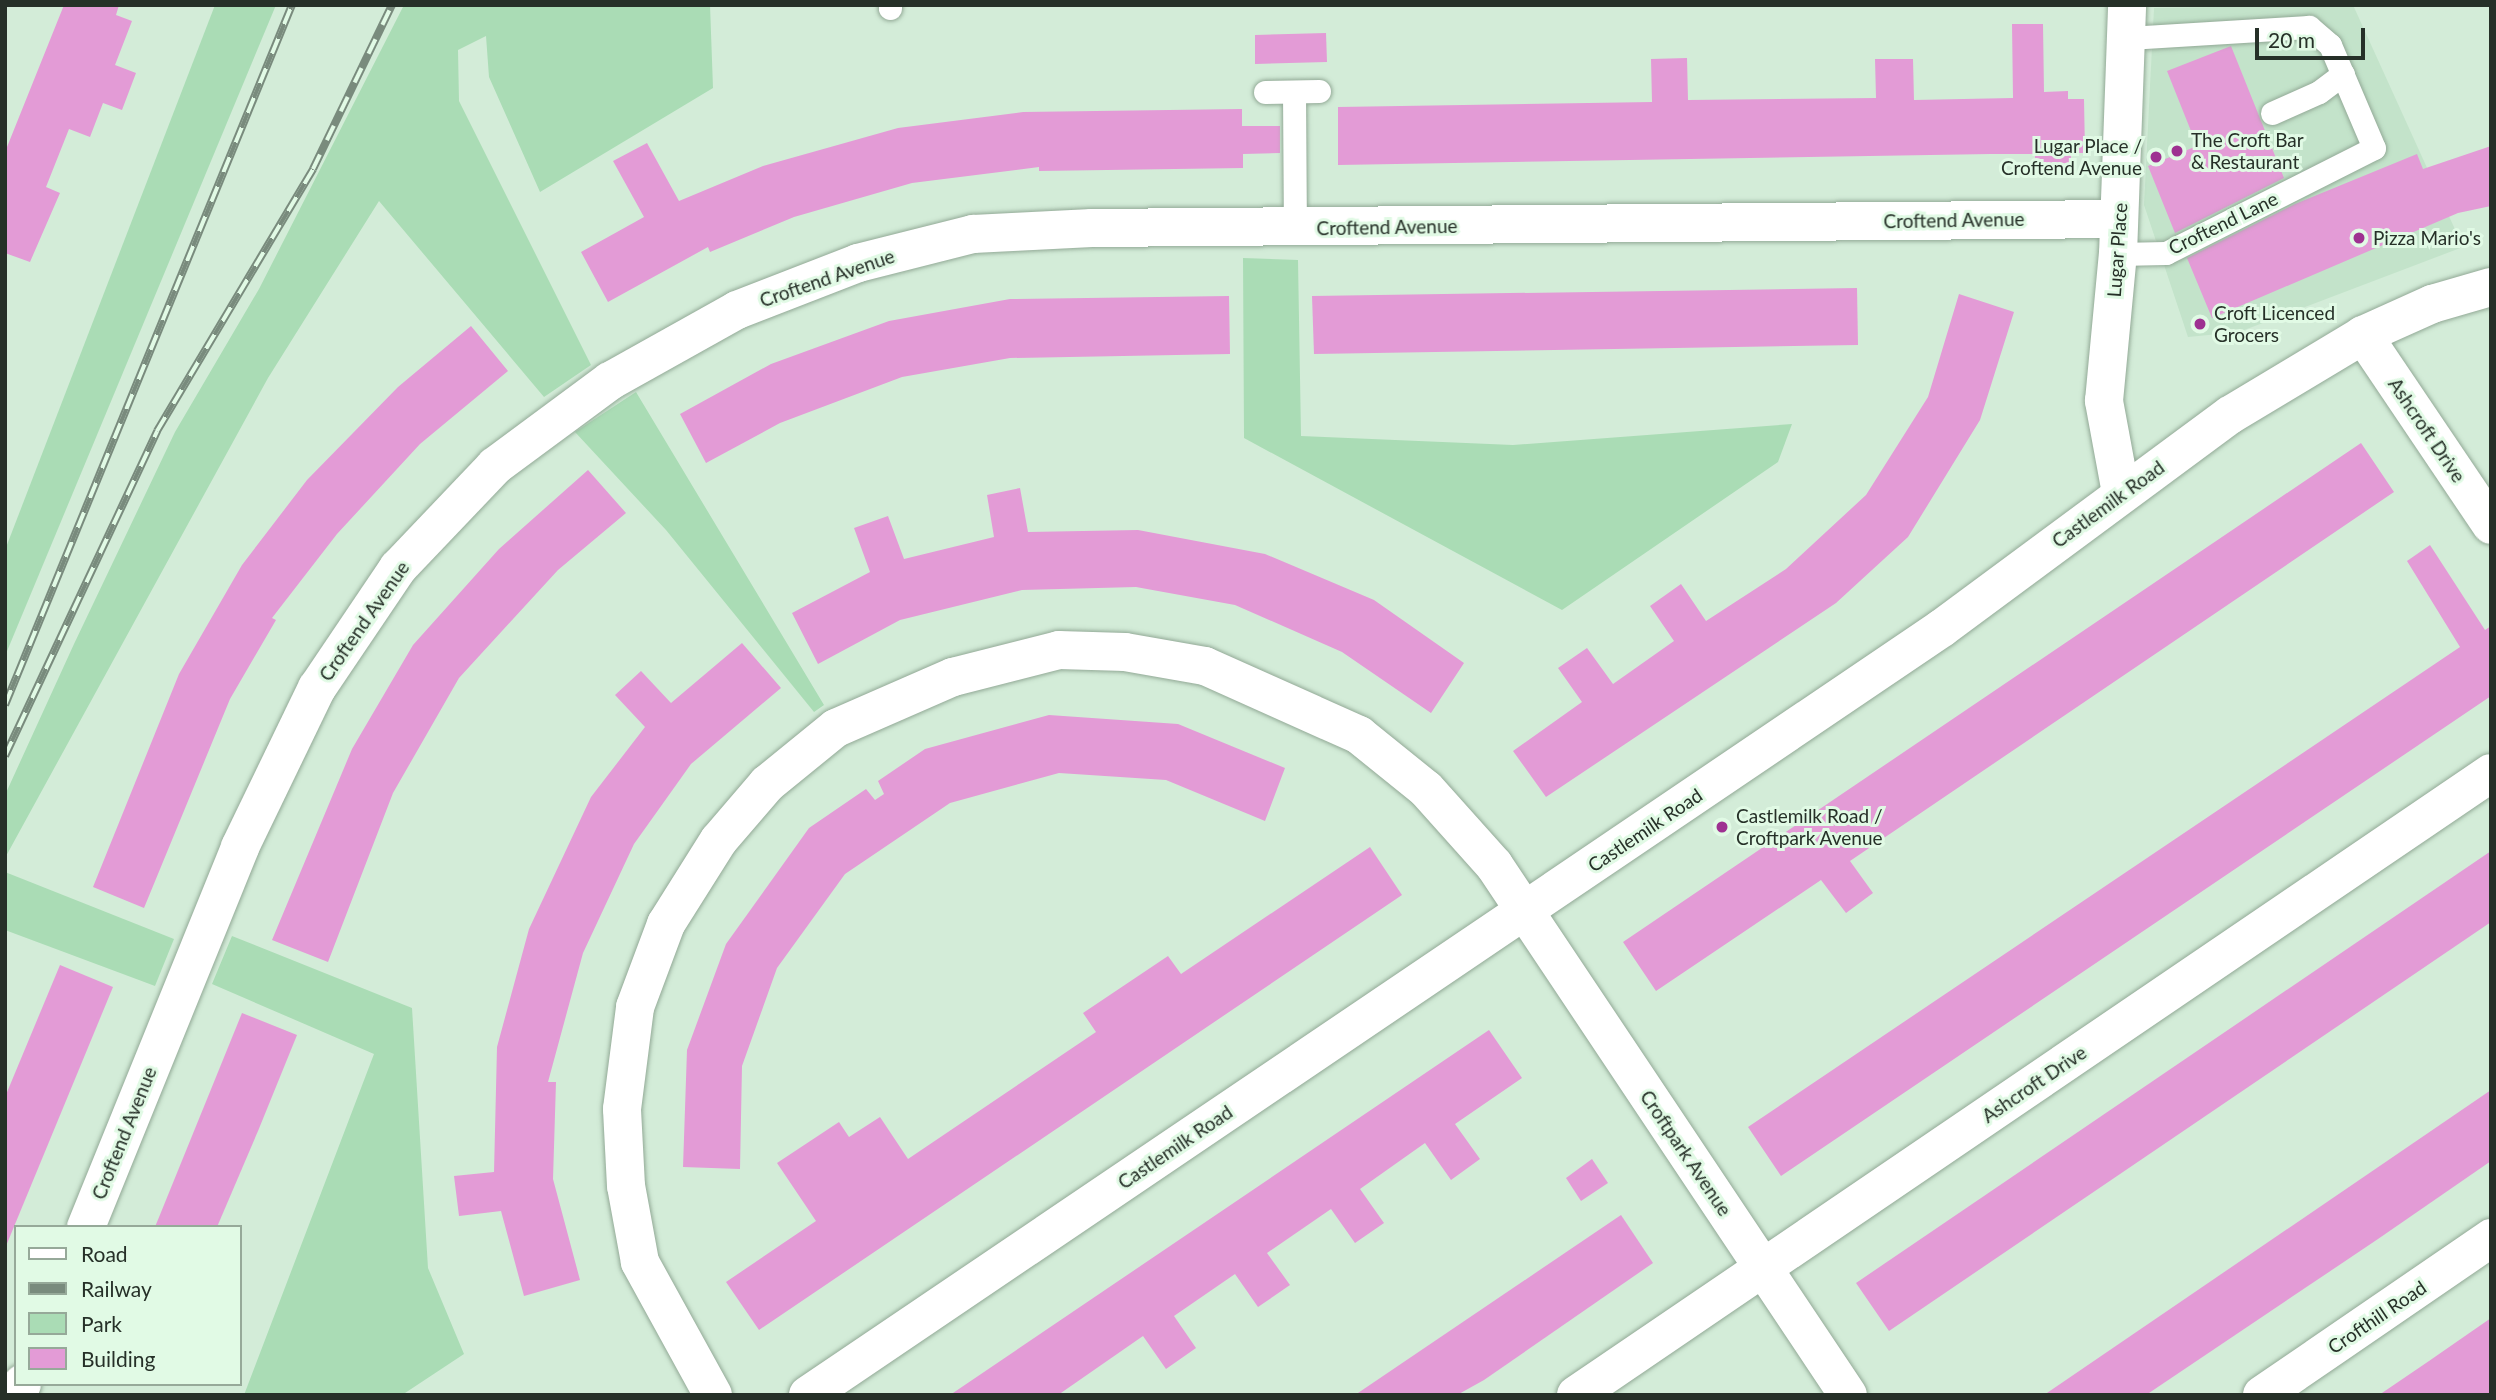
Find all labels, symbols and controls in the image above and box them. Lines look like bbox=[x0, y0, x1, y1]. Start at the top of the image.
scale bar bbox=[2258, 14, 2368, 58]
text: 20 m bbox=[2268, 27, 2315, 52]
place label: The Croft Bar & Restaurant bbox=[2191, 129, 2304, 173]
place label: Lugar Place / Croftend Avenue bbox=[2000, 135, 2142, 179]
marker: The Croft Bar & Restaurant bbox=[2169, 143, 2185, 159]
marker: Lugar Place / Croftend Avenue bbox=[2148, 149, 2164, 165]
street label: Croftend Lane bbox=[2165, 187, 2281, 259]
street label: Lugar Place bbox=[2102, 202, 2132, 298]
street label: Croftend Avenue bbox=[1883, 207, 2025, 233]
street label: Croftend Avenue bbox=[1316, 214, 1458, 240]
place label: Pizza Mario's bbox=[2373, 227, 2481, 249]
marker: Pizza Mario's bbox=[2351, 230, 2367, 246]
street label: Croftend Avenue bbox=[756, 244, 898, 312]
place label: Croft Licenced Grocers bbox=[2214, 302, 2335, 346]
marker: Croft Licenced Grocers bbox=[2192, 316, 2208, 332]
street label: Ashcroft Drive bbox=[2384, 373, 2470, 487]
street label: Castlemilk Road bbox=[2047, 456, 2169, 552]
street label: Croftend Avenue bbox=[314, 556, 414, 686]
street label: Castlemilk Road bbox=[1583, 783, 1707, 877]
place label: Castlemilk Road / Croftpark Avenue bbox=[1736, 805, 1883, 849]
marker: Castlemilk Road / Croftpark Avenue bbox=[1714, 819, 1730, 835]
street label: Ashcroft Drive bbox=[1977, 1041, 2091, 1127]
street label: Croftend Avenue bbox=[87, 1063, 161, 1203]
street label: Croftpark Avenue bbox=[1635, 1086, 1737, 1220]
street label: Castlemilk Road bbox=[1113, 1100, 1237, 1194]
legend bbox=[14, 1225, 242, 1386]
text: Road bbox=[81, 1241, 128, 1266]
text: Railway bbox=[81, 1276, 152, 1301]
street label: Crofthill Road bbox=[2323, 1276, 2431, 1358]
text: Park bbox=[81, 1311, 122, 1336]
text: Building bbox=[81, 1346, 156, 1371]

